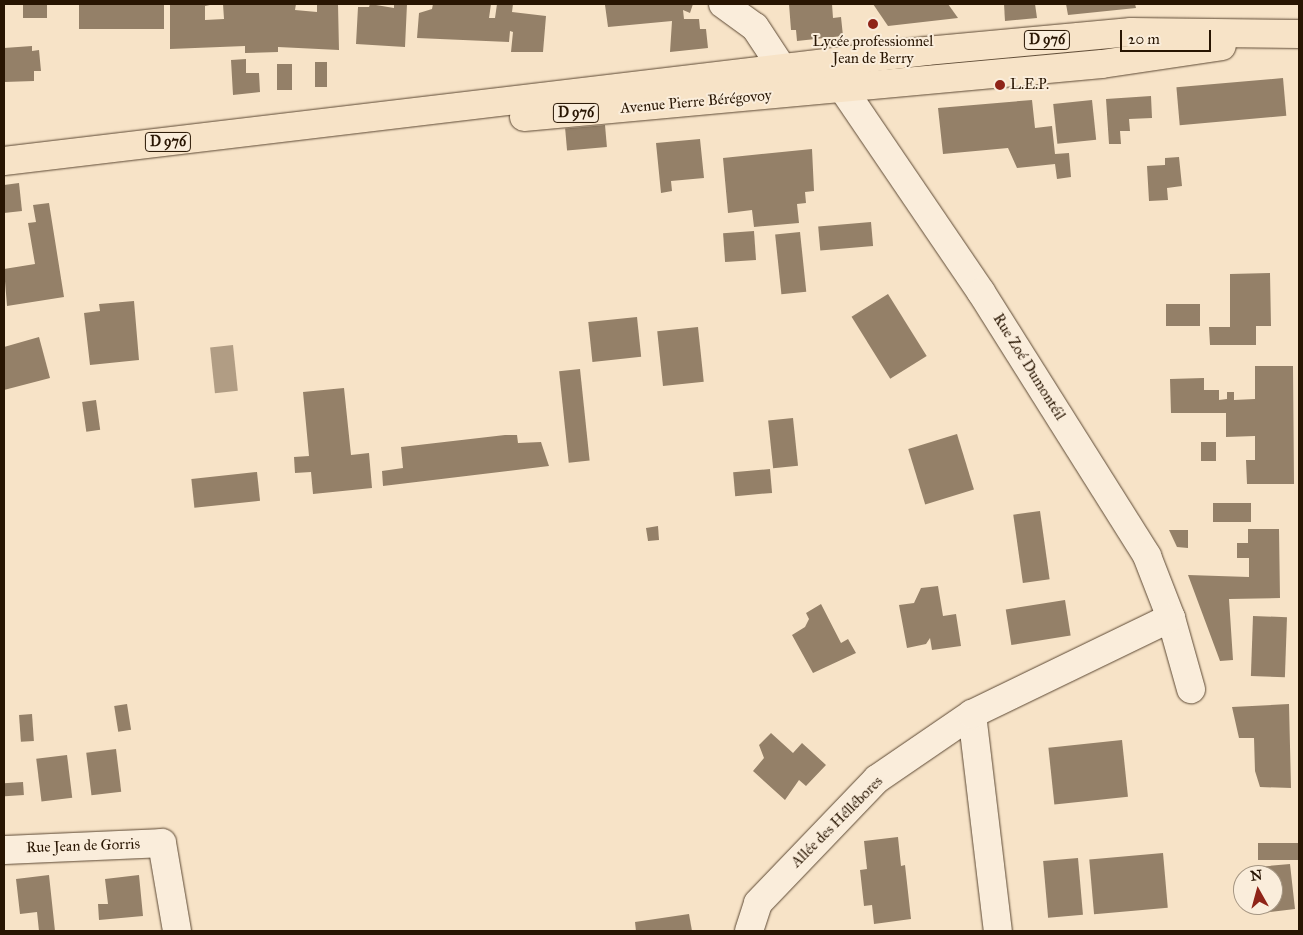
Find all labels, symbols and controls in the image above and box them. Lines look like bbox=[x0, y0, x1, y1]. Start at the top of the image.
marker: Lycée professionnel Jean de Berry bbox=[867, 18, 879, 30]
scale bar bbox=[1123, 20, 1214, 52]
road number: D 976 bbox=[1023, 28, 1071, 52]
text: 20 m bbox=[1128, 30, 1160, 48]
place label: Lycée professionnel Jean de Berry bbox=[813, 32, 933, 67]
place label: L.E.P. bbox=[1010, 76, 1049, 94]
marker: L.E.P. bbox=[994, 79, 1006, 91]
street label: Avenue Pierre Bérégovoy bbox=[620, 86, 772, 118]
road number: D 976 bbox=[552, 102, 600, 125]
road number: D 976 bbox=[144, 130, 192, 154]
street label: Rue Zoé Dumontéil bbox=[989, 310, 1069, 424]
street label: Allée des Héllébores bbox=[788, 773, 886, 871]
street label: Rue Jean de Gorris bbox=[26, 835, 140, 857]
north arrow bbox=[1233, 865, 1283, 915]
text: N bbox=[1249, 866, 1263, 885]

